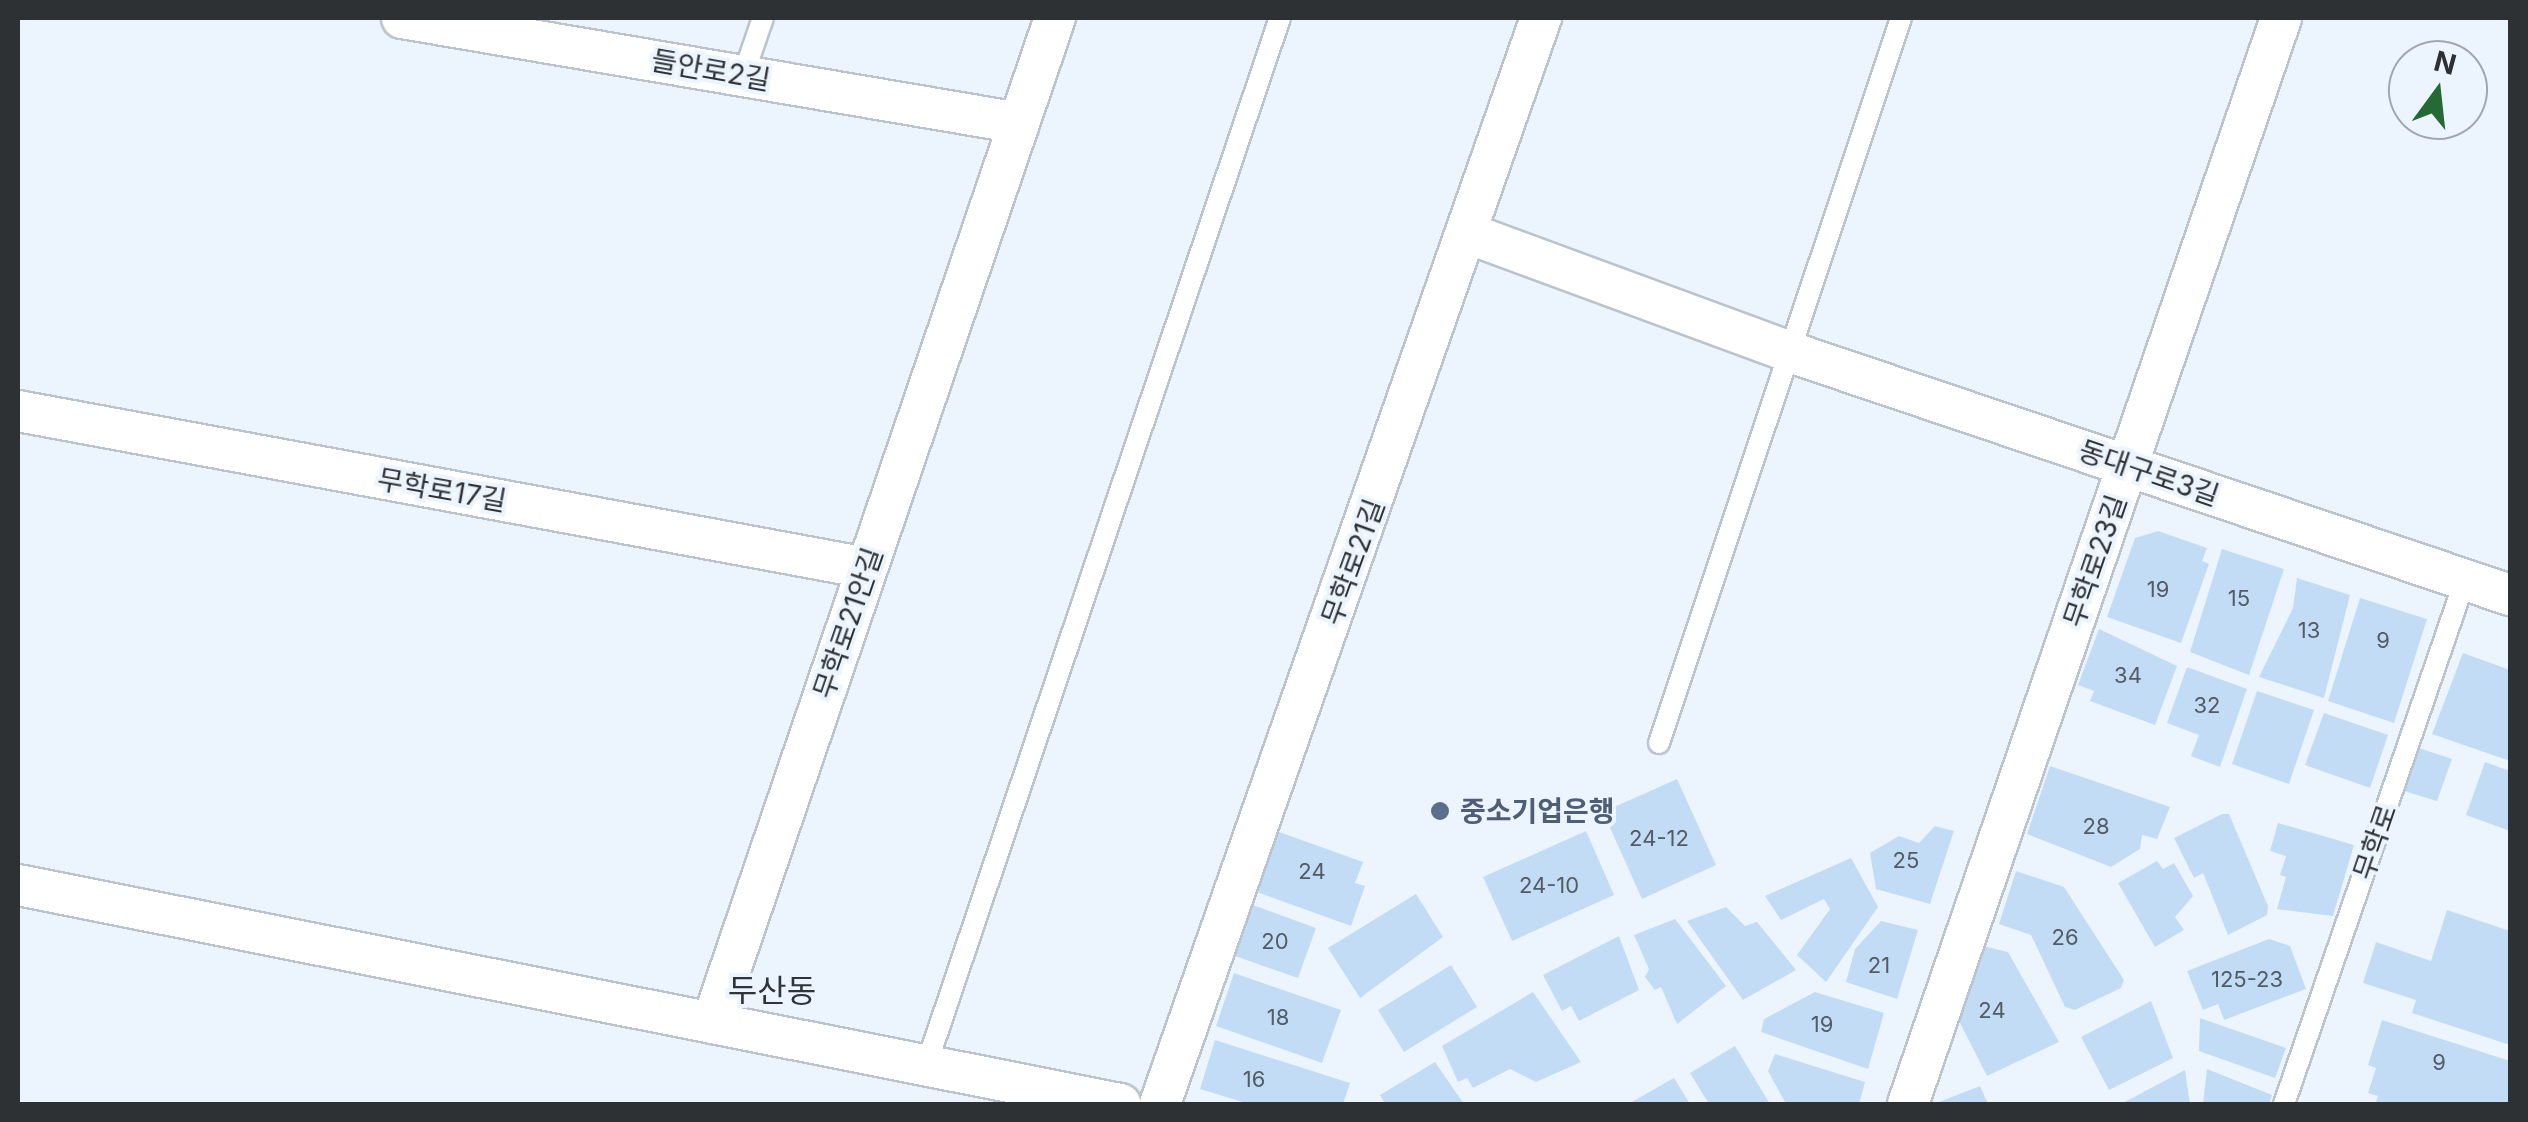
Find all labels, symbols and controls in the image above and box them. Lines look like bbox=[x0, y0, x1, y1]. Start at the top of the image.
north arrow bbox=[2388, 40, 2488, 140]
street label: 들안로2길 bbox=[649, 43, 773, 97]
text: N bbox=[2431, 44, 2460, 82]
street label: 동대구로3길 bbox=[2074, 433, 2224, 513]
street label: 무학로17길 bbox=[375, 462, 509, 518]
street label: 무학로23길 bbox=[2057, 491, 2133, 631]
street label: 무학로21길 bbox=[1315, 494, 1391, 630]
street label: 무학로21안길 bbox=[807, 543, 889, 703]
house number: 19 bbox=[2147, 577, 2169, 603]
house number: 15 bbox=[2228, 586, 2250, 612]
house number: 13 bbox=[2298, 618, 2320, 644]
house number: 9 bbox=[2376, 628, 2390, 654]
house number: 34 bbox=[2114, 663, 2142, 689]
house number: 32 bbox=[2193, 693, 2221, 719]
place label: 중소기업은행 bbox=[1460, 794, 1615, 828]
marker: 중소기업은행 bbox=[1429, 800, 1451, 822]
street label: 무학로 bbox=[2347, 800, 2403, 884]
house number: 28 bbox=[2082, 814, 2110, 840]
house number: 24-12 bbox=[1629, 826, 1689, 852]
house number: 25 bbox=[1893, 848, 1919, 874]
house number: 24 bbox=[1298, 859, 1326, 885]
house number: 24-10 bbox=[1519, 873, 1579, 899]
house number: 26 bbox=[2051, 925, 2079, 951]
house number: 20 bbox=[1261, 929, 1289, 955]
house number: 21 bbox=[1868, 953, 1890, 979]
house number: 125-23 bbox=[2211, 967, 2283, 993]
district label: 두산동 bbox=[728, 972, 816, 1010]
house number: 24 bbox=[1978, 998, 2006, 1024]
house number: 18 bbox=[1267, 1005, 1289, 1031]
house number: 19 bbox=[1811, 1012, 1833, 1038]
house number: 9 bbox=[2432, 1050, 2446, 1076]
house number: 16 bbox=[1243, 1067, 1265, 1093]

